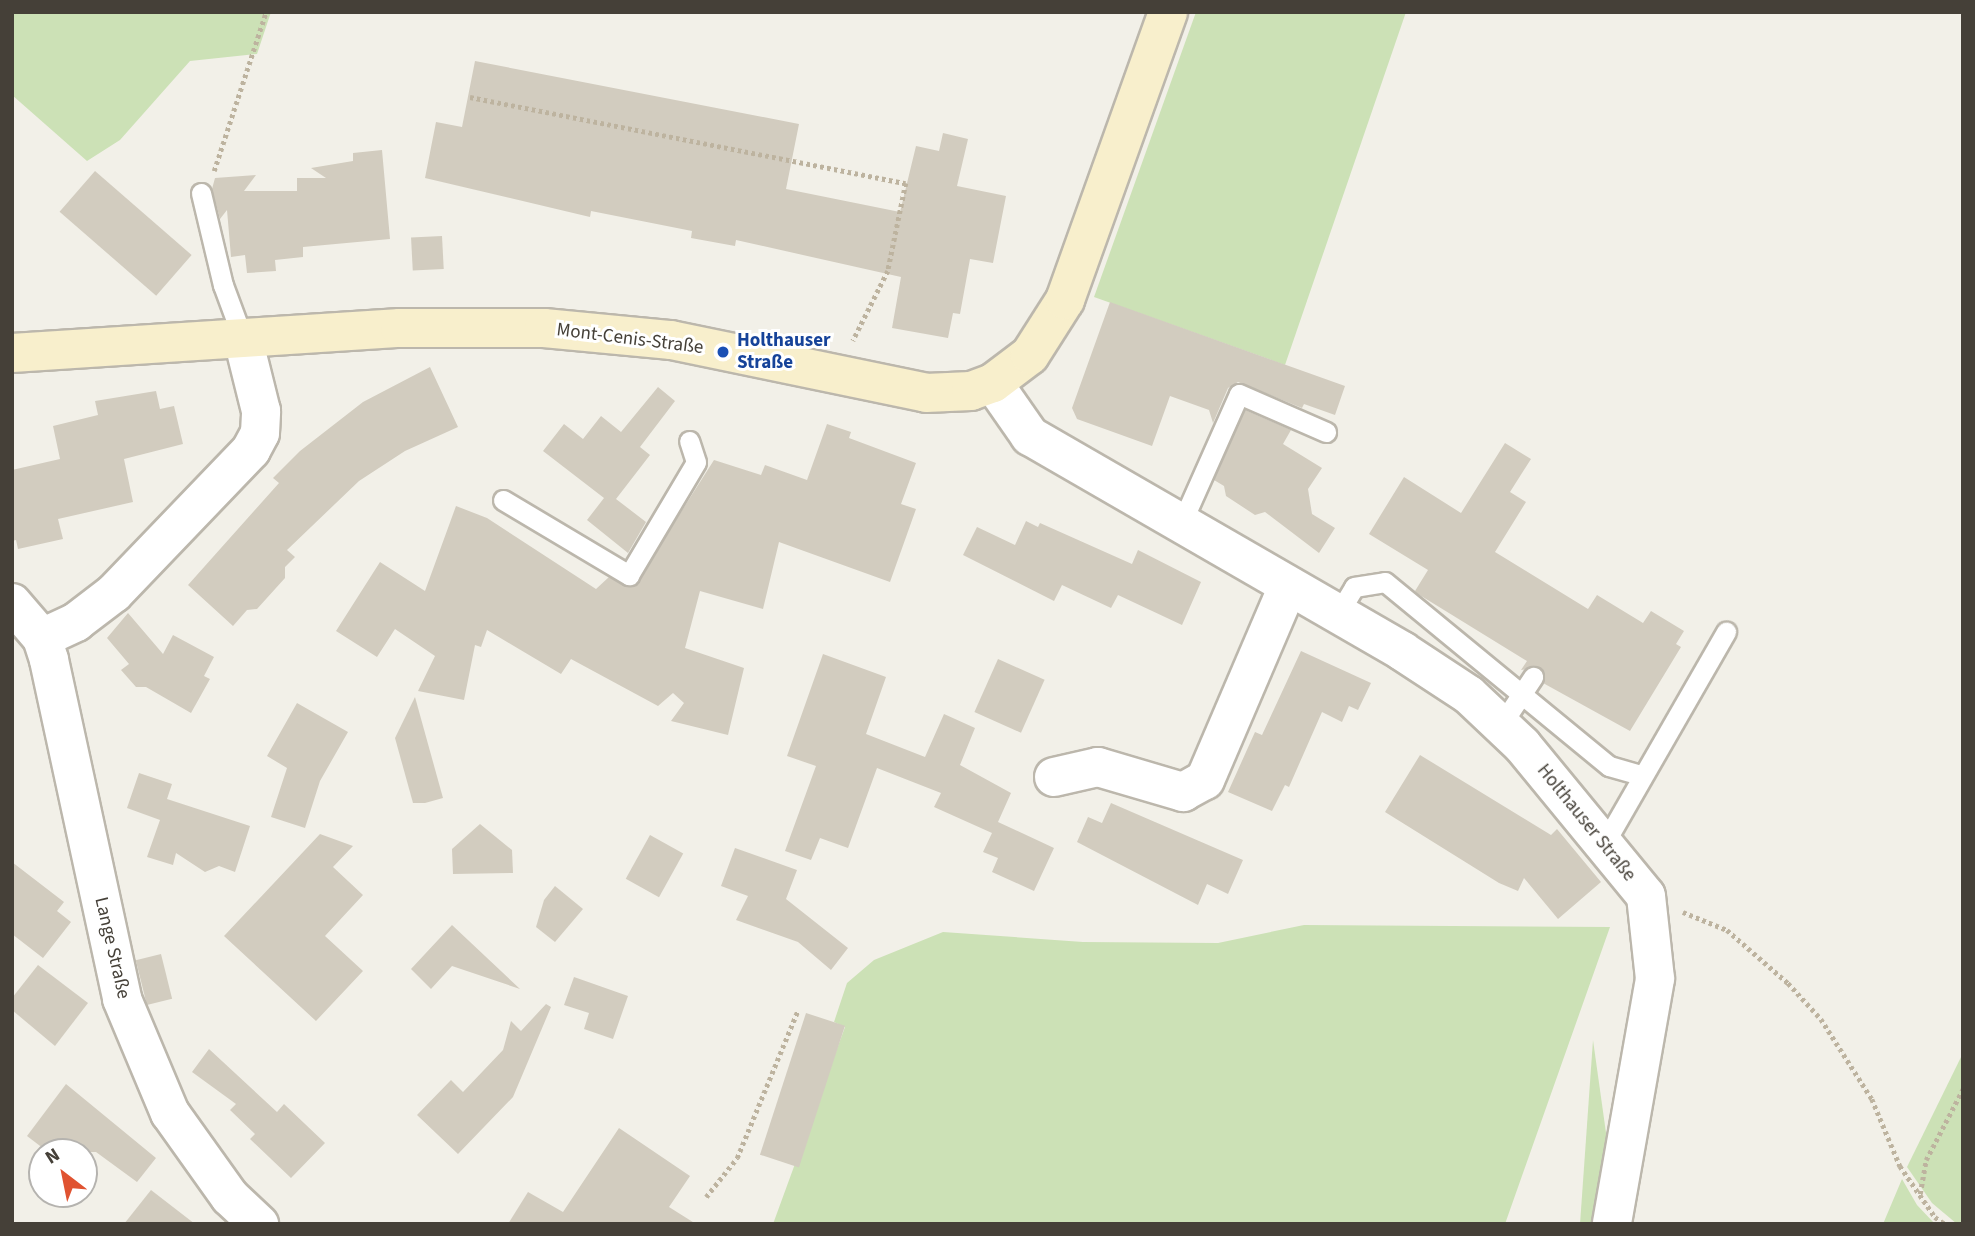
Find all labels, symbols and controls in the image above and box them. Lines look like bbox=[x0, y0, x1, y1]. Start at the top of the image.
street label: Mont-Cenis-Straße bbox=[555, 319, 705, 359]
place label: Holthauser Straße bbox=[737, 330, 831, 374]
marker: Holthauser Straße bbox=[715, 344, 731, 360]
street label: Holthauser Straße bbox=[1532, 760, 1640, 886]
street label: Lange Straße bbox=[89, 895, 135, 1001]
north arrow bbox=[28, 1138, 98, 1208]
text: N bbox=[40, 1142, 65, 1171]

